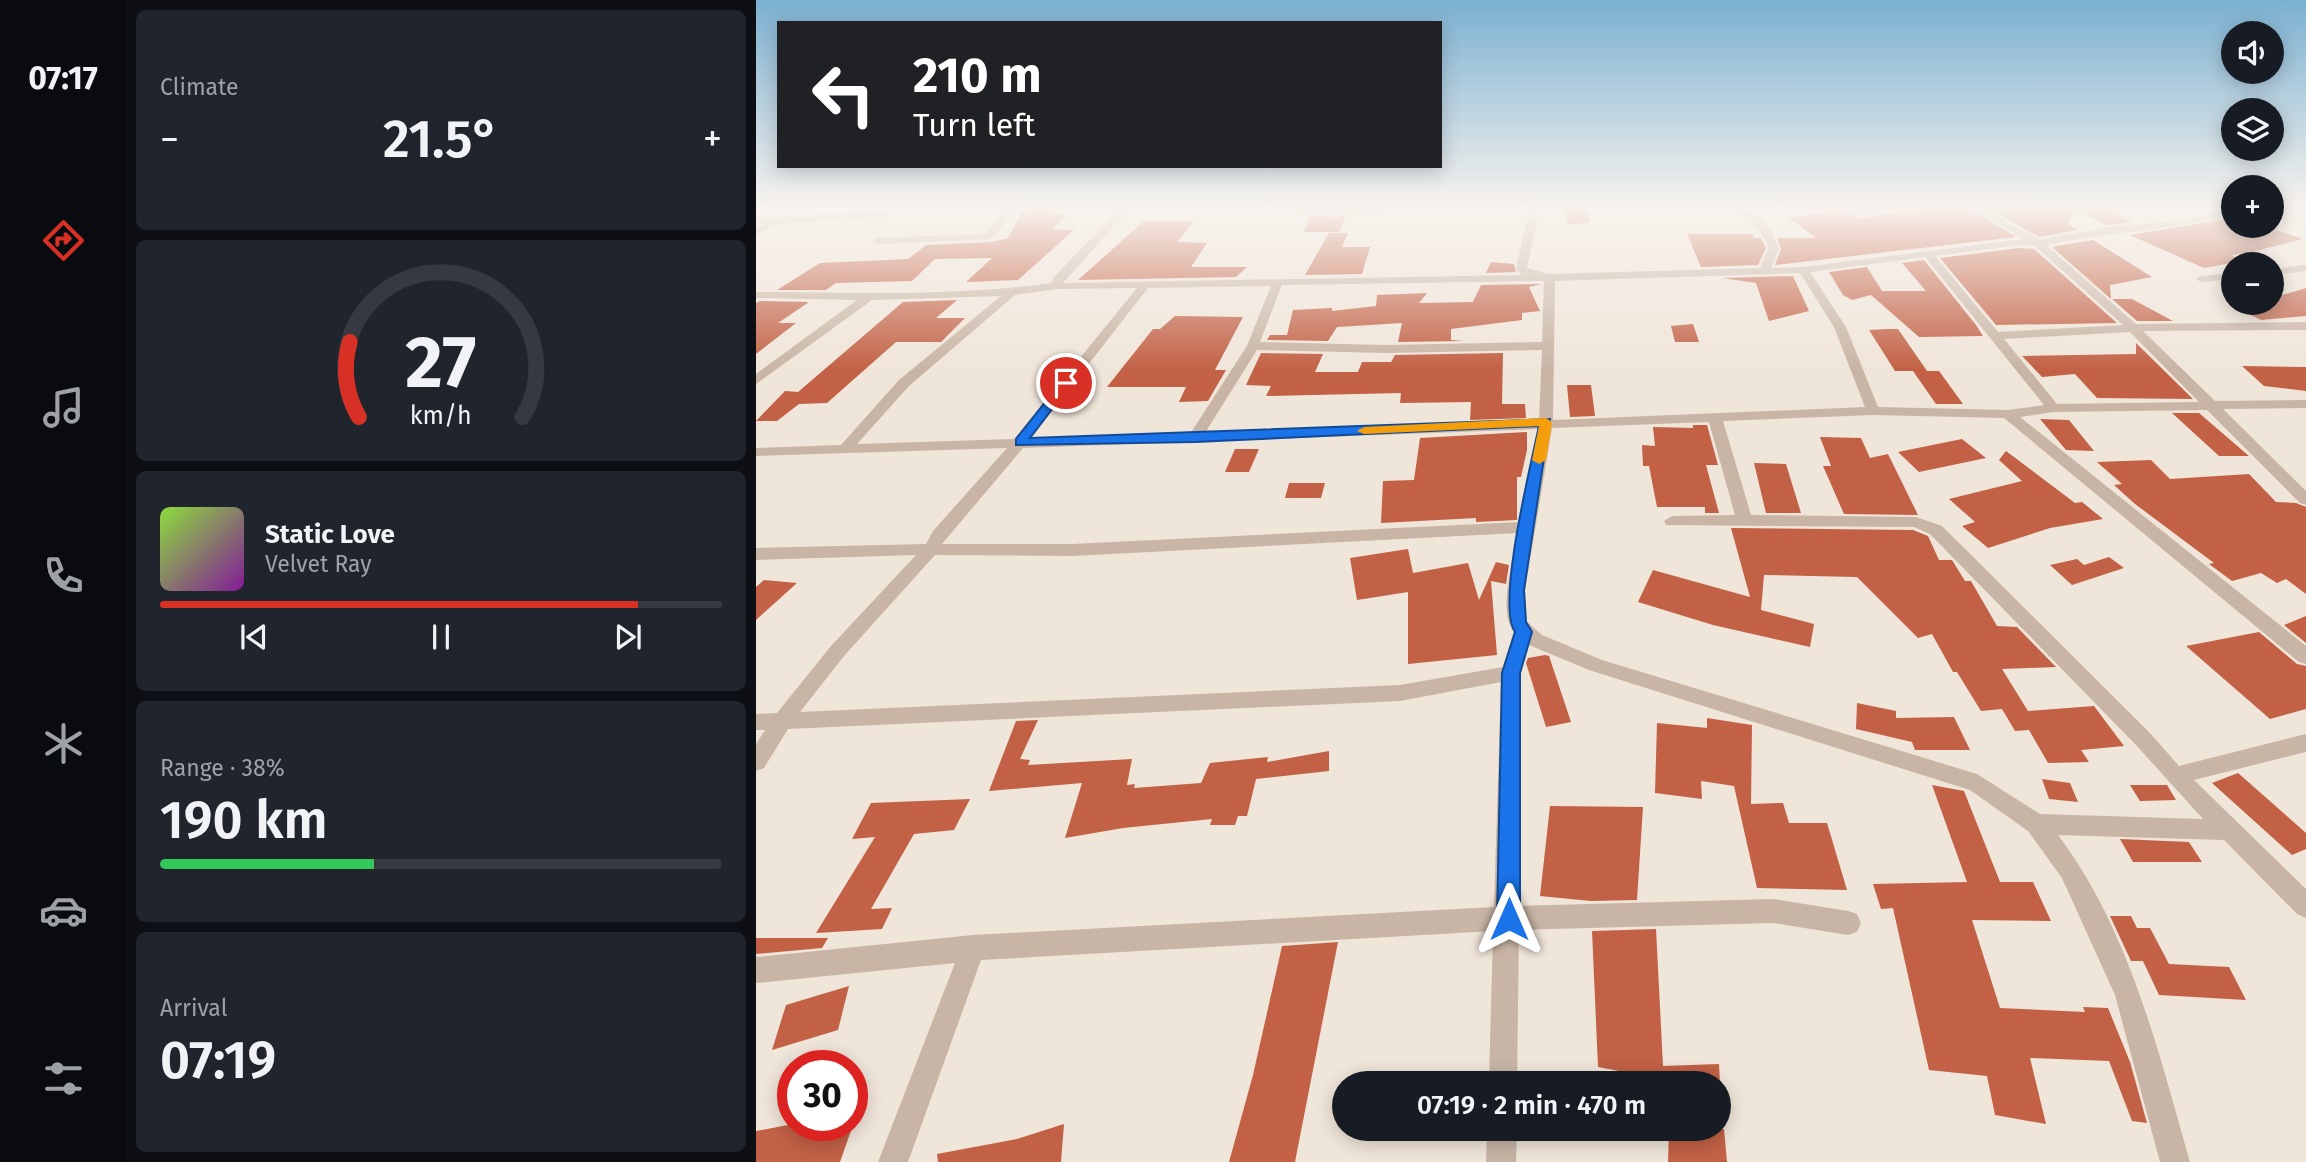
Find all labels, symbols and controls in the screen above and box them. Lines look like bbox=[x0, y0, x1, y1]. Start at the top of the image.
map controls bbox=[2221, 21, 2284, 315]
button: sound bbox=[2221, 21, 2284, 84]
text: 210 m bbox=[913, 46, 1042, 105]
icon: left bbox=[798, 49, 889, 140]
text: 07:17 bbox=[28, 59, 98, 97]
text: Climate bbox=[160, 73, 239, 101]
button: layers bbox=[2221, 98, 2284, 161]
text: Turn left bbox=[913, 106, 1035, 144]
text: 21.5° bbox=[383, 108, 499, 171]
text: − bbox=[160, 116, 179, 162]
text: + bbox=[703, 116, 722, 162]
button: + bbox=[2221, 175, 2284, 238]
icon: directions bbox=[39, 216, 88, 265]
button: − bbox=[2221, 252, 2284, 315]
text: 27 bbox=[406, 319, 476, 406]
pin bbox=[1036, 353, 1096, 413]
icon: arrive bbox=[1047, 364, 1085, 402]
icon: music bbox=[39, 383, 88, 432]
text: km/h bbox=[410, 400, 472, 430]
text: Static Love bbox=[265, 519, 395, 550]
text: Velvet Ray bbox=[265, 550, 372, 578]
icon: phone bbox=[39, 551, 88, 600]
icon: previous bbox=[235, 618, 273, 656]
icon: pause bbox=[422, 618, 460, 656]
icon: next bbox=[609, 618, 647, 656]
icon: climate bbox=[39, 719, 88, 768]
text: Range · 38% bbox=[160, 754, 285, 782]
text: 190 km bbox=[160, 789, 328, 852]
position arrow bbox=[1472, 882, 1546, 956]
icon: car bbox=[39, 886, 88, 935]
text: Arrival bbox=[160, 994, 227, 1022]
text: 07:19 bbox=[160, 1029, 276, 1092]
speed limit sign: 30 bbox=[777, 1050, 868, 1141]
icon: filters bbox=[39, 1054, 88, 1103]
text: 07:19 · 2 min · 470 m bbox=[1417, 1090, 1646, 1121]

